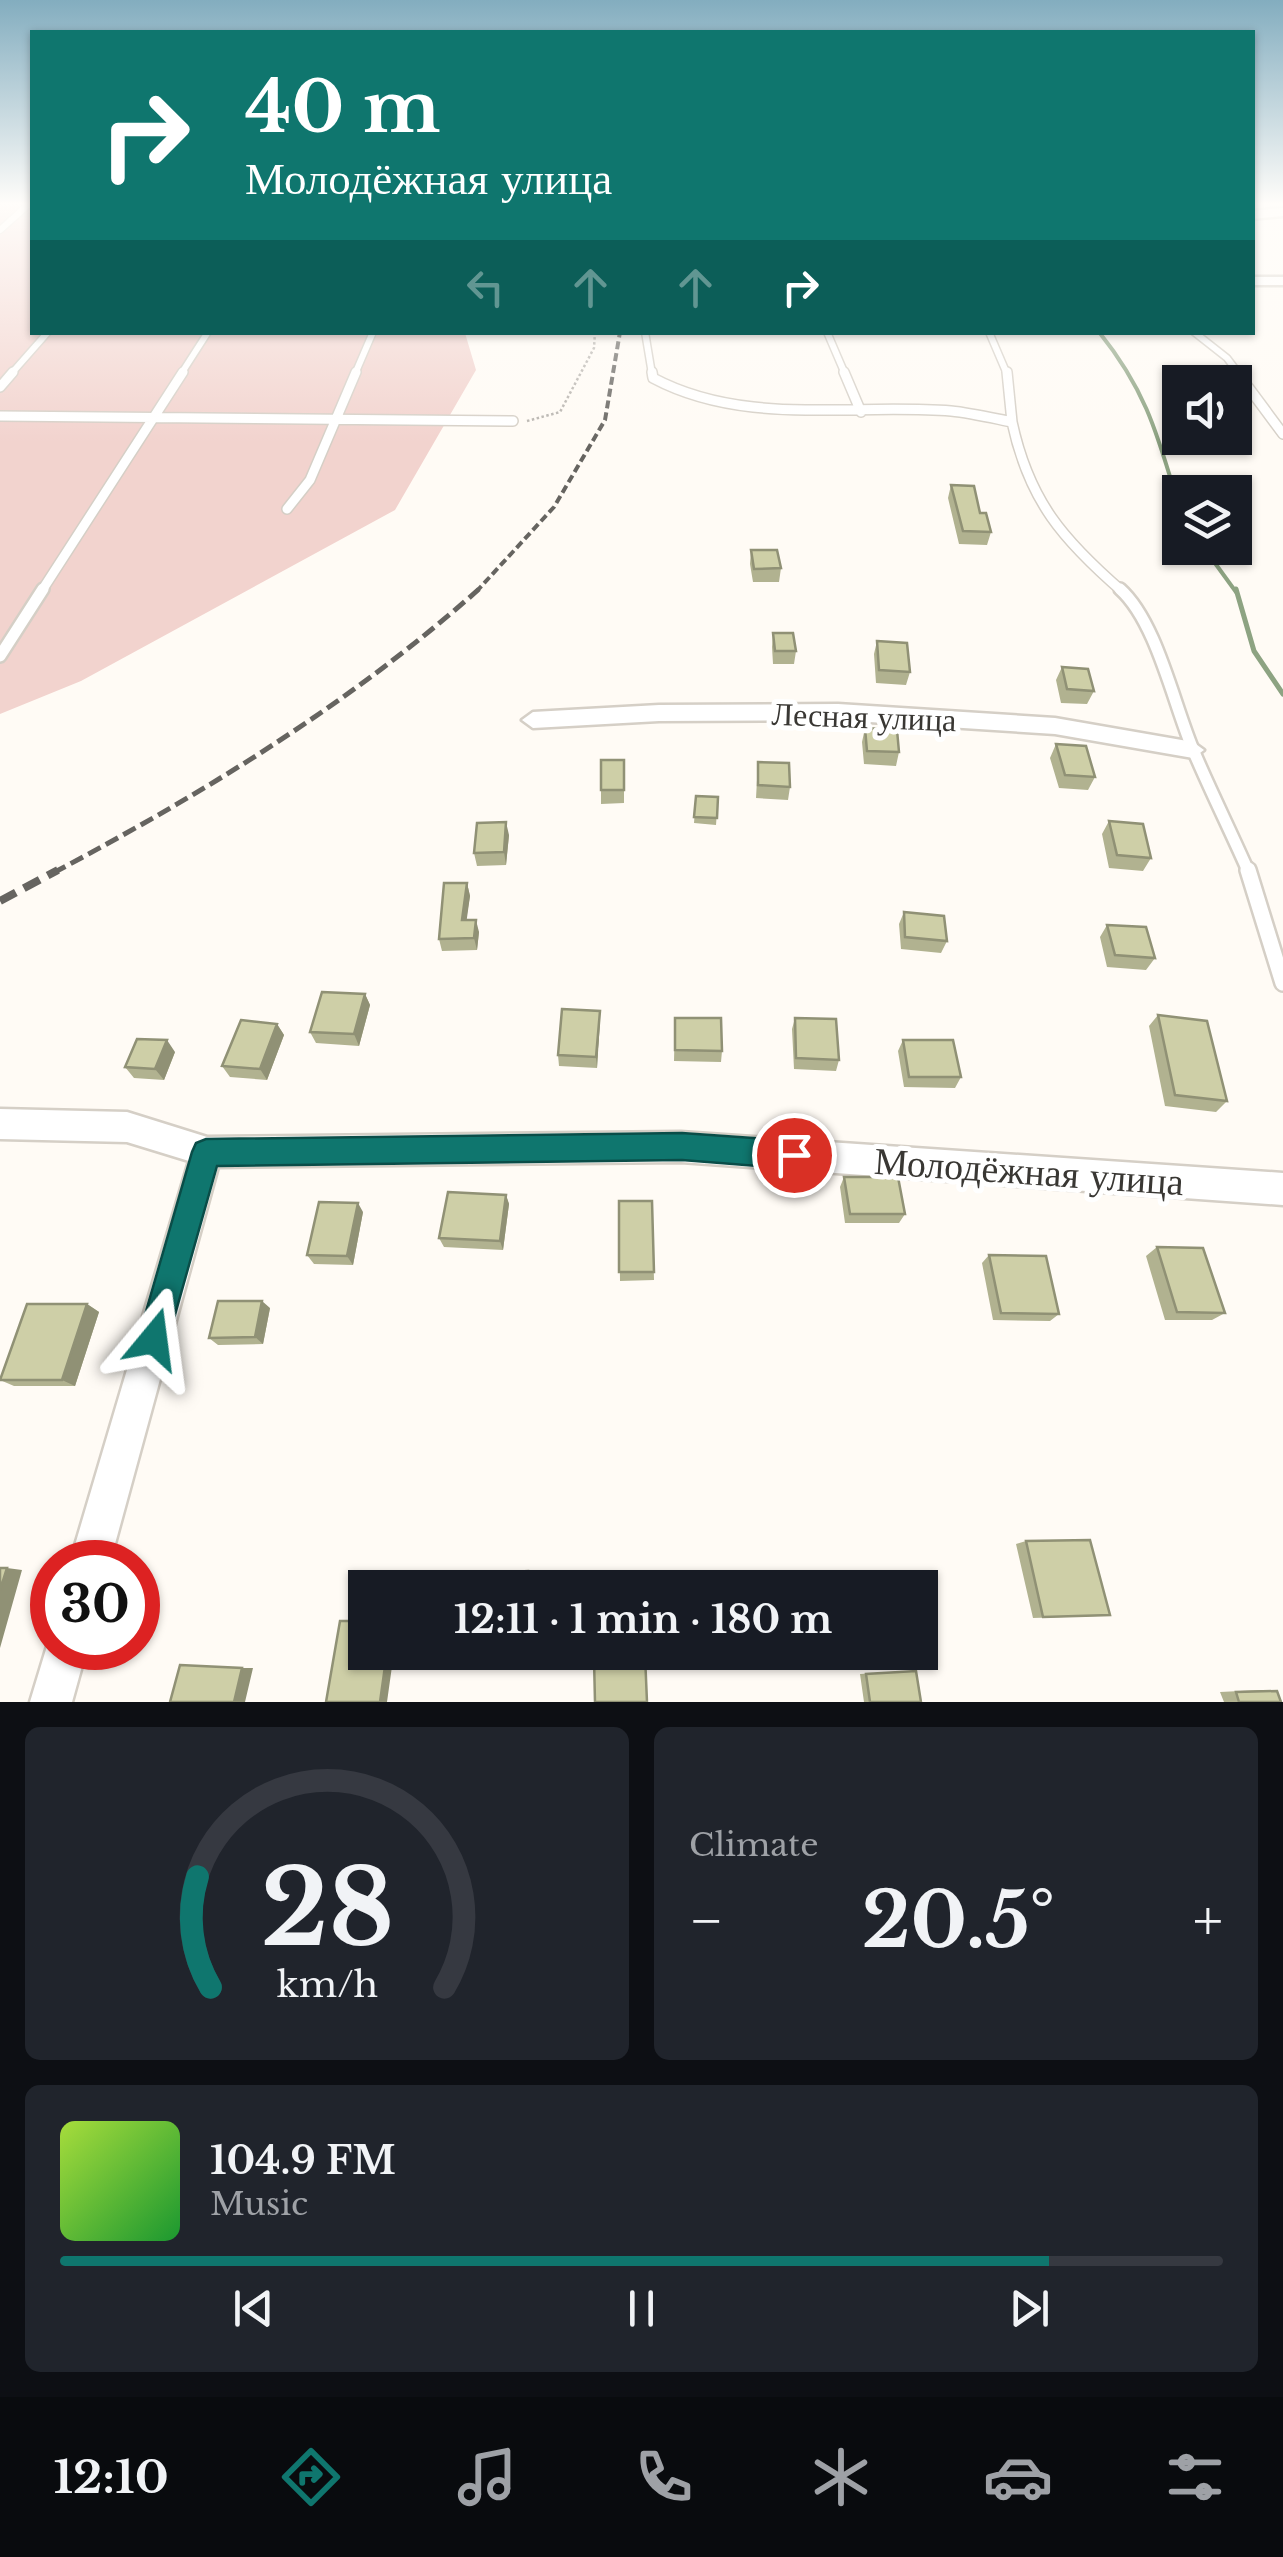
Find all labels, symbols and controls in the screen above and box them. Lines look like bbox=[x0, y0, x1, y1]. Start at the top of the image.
text: 40 m bbox=[245, 64, 440, 151]
icon: right bbox=[80, 70, 210, 200]
text: Молодёжная улица bbox=[245, 150, 612, 206]
icon: left bbox=[458, 260, 513, 315]
icon: ahead bbox=[563, 260, 618, 315]
icon: ahead bbox=[668, 260, 723, 315]
icon: right bbox=[773, 260, 828, 315]
map controls bbox=[1162, 365, 1252, 565]
button: sound bbox=[1162, 365, 1252, 455]
button: layers bbox=[1162, 475, 1252, 565]
street label: Лесная улица bbox=[771, 694, 957, 740]
pin bbox=[752, 1113, 837, 1198]
icon: arrive bbox=[767, 1128, 822, 1183]
street label: Молодёжная улица bbox=[873, 1137, 1185, 1205]
position arrow bbox=[102, 1287, 206, 1391]
speed limit sign: 30 bbox=[30, 1540, 160, 1670]
text: 12:11 · 1 min · 180 m bbox=[454, 1596, 832, 1643]
text: Climate bbox=[689, 1825, 818, 1865]
text: 28 bbox=[260, 1844, 394, 1973]
text: 20.5° bbox=[862, 1874, 1055, 1967]
text: − bbox=[689, 1887, 724, 1955]
text: + bbox=[1193, 1887, 1223, 1955]
text: km/h bbox=[276, 1962, 378, 2007]
text: 104.9 FM bbox=[210, 2137, 396, 2184]
text: Music bbox=[210, 2184, 308, 2224]
icon: previous bbox=[226, 2281, 281, 2336]
icon: pause bbox=[614, 2281, 669, 2336]
icon: next bbox=[1002, 2281, 1057, 2336]
icon: directions bbox=[276, 2442, 346, 2512]
icon: music bbox=[452, 2442, 522, 2512]
icon: phone bbox=[629, 2442, 699, 2512]
icon: climate bbox=[806, 2442, 876, 2512]
icon: car bbox=[983, 2442, 1053, 2512]
icon: filters bbox=[1160, 2442, 1230, 2512]
text: 12:10 bbox=[53, 2449, 169, 2505]

